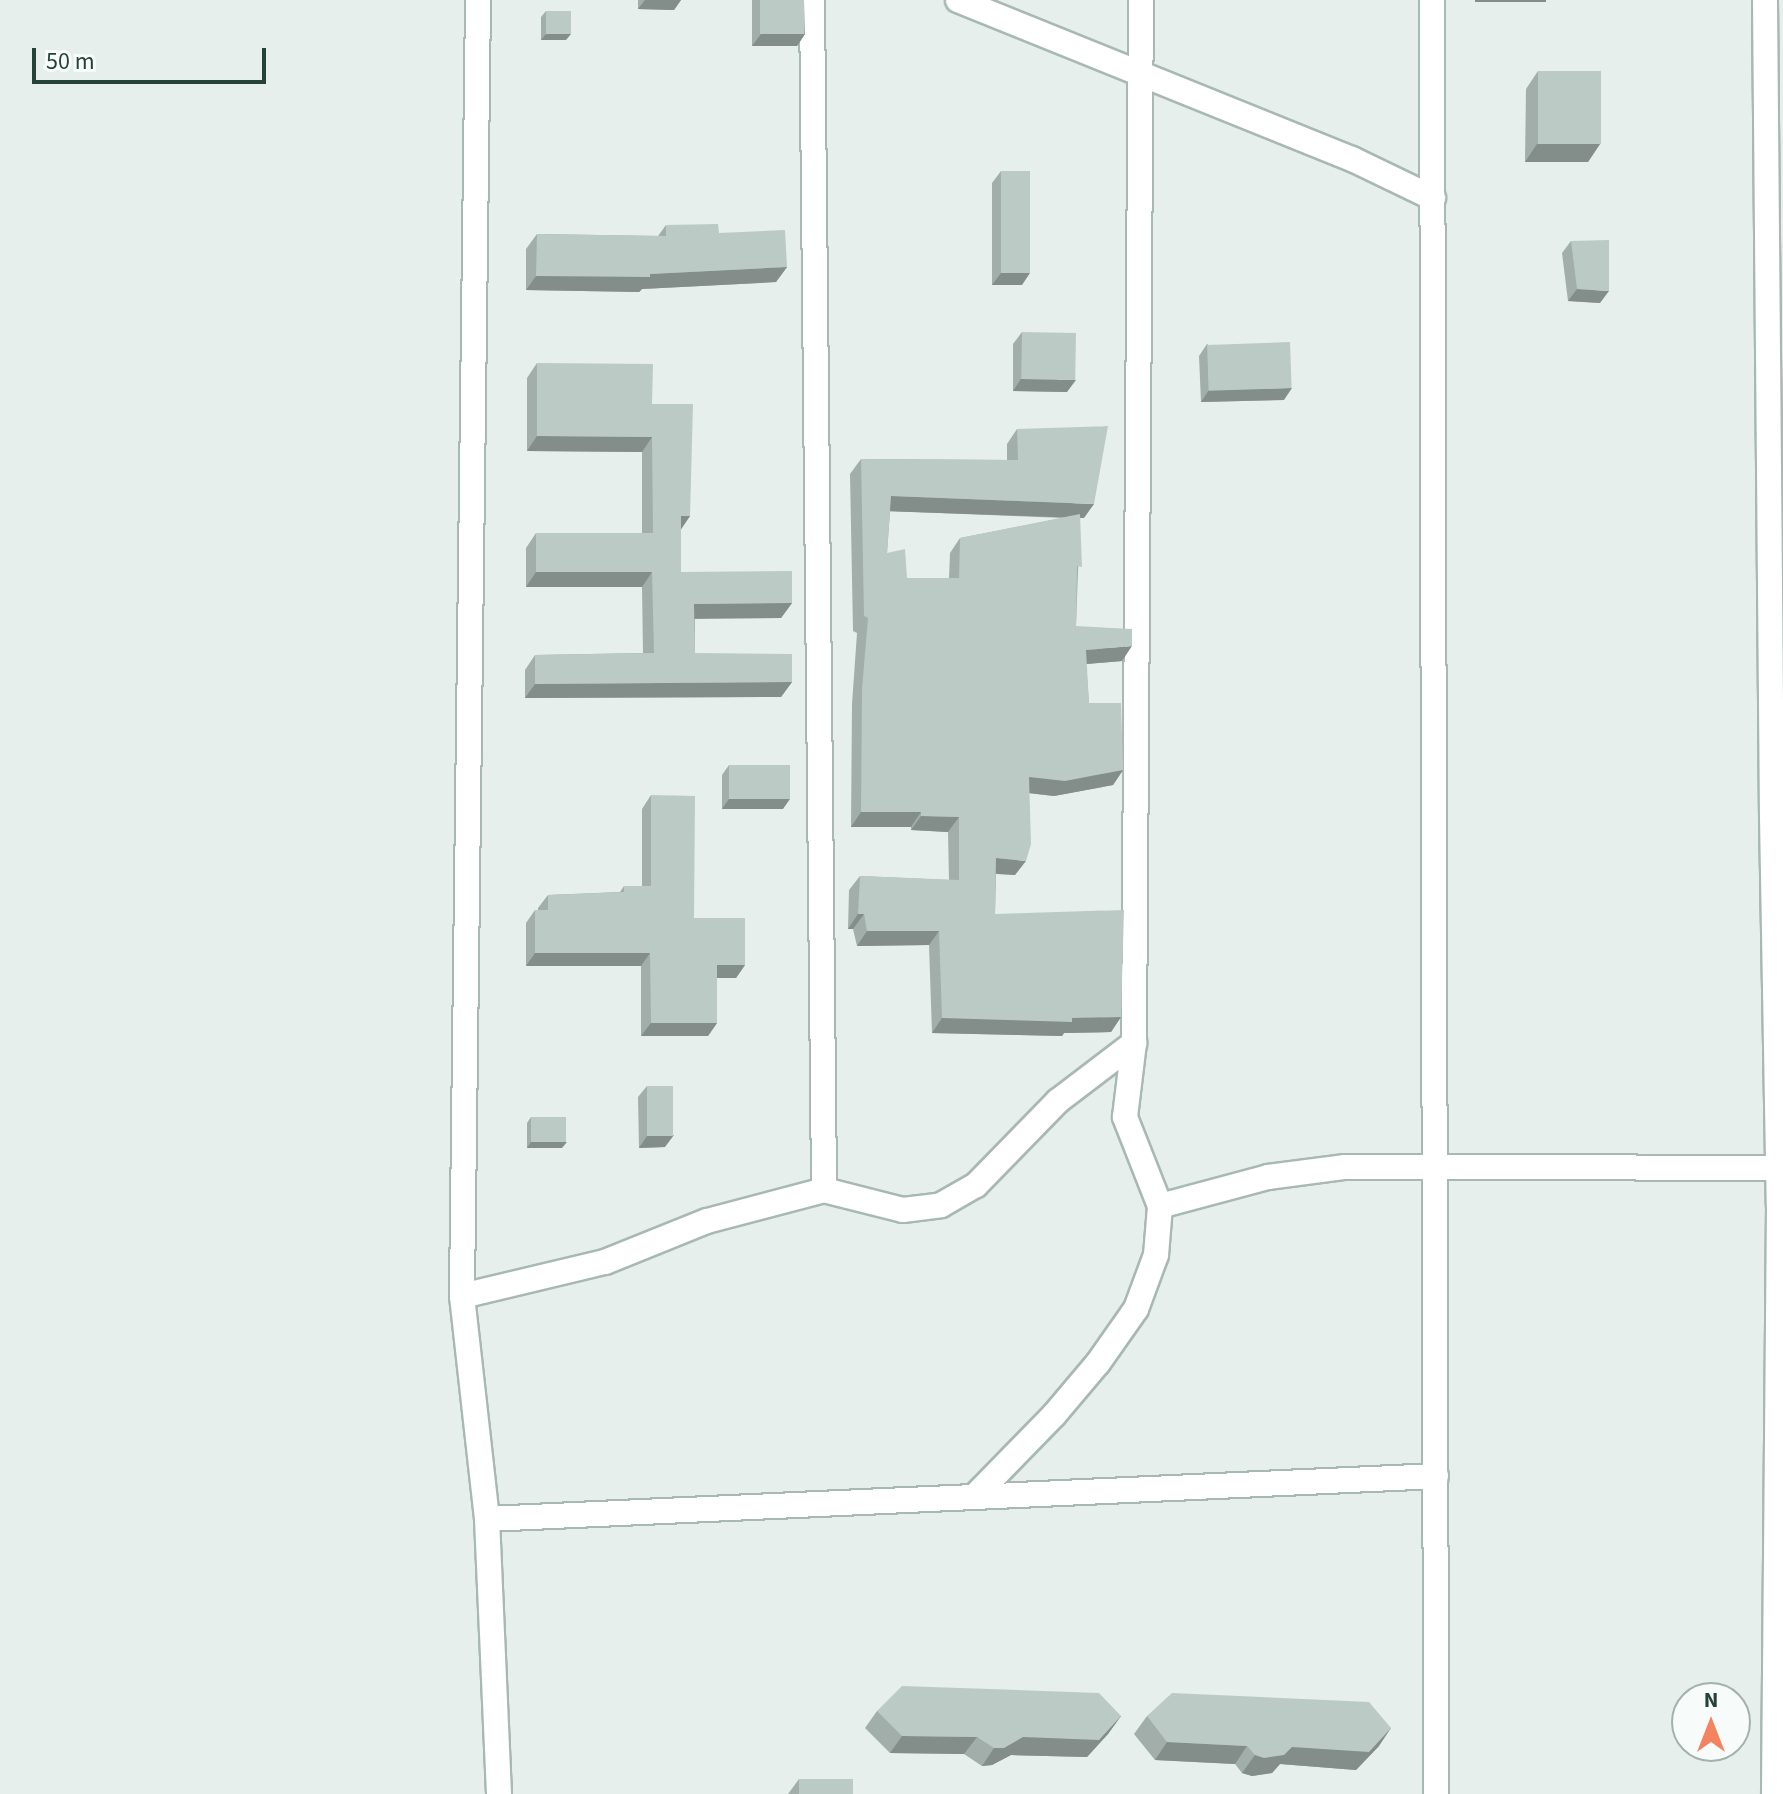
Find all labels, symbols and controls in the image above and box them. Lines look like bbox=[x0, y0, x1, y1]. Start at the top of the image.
scale bar bbox=[36, 32, 270, 82]
text: 50 m bbox=[46, 44, 95, 79]
north arrow bbox=[1671, 1682, 1751, 1762]
text: N bbox=[1704, 1684, 1718, 1716]

